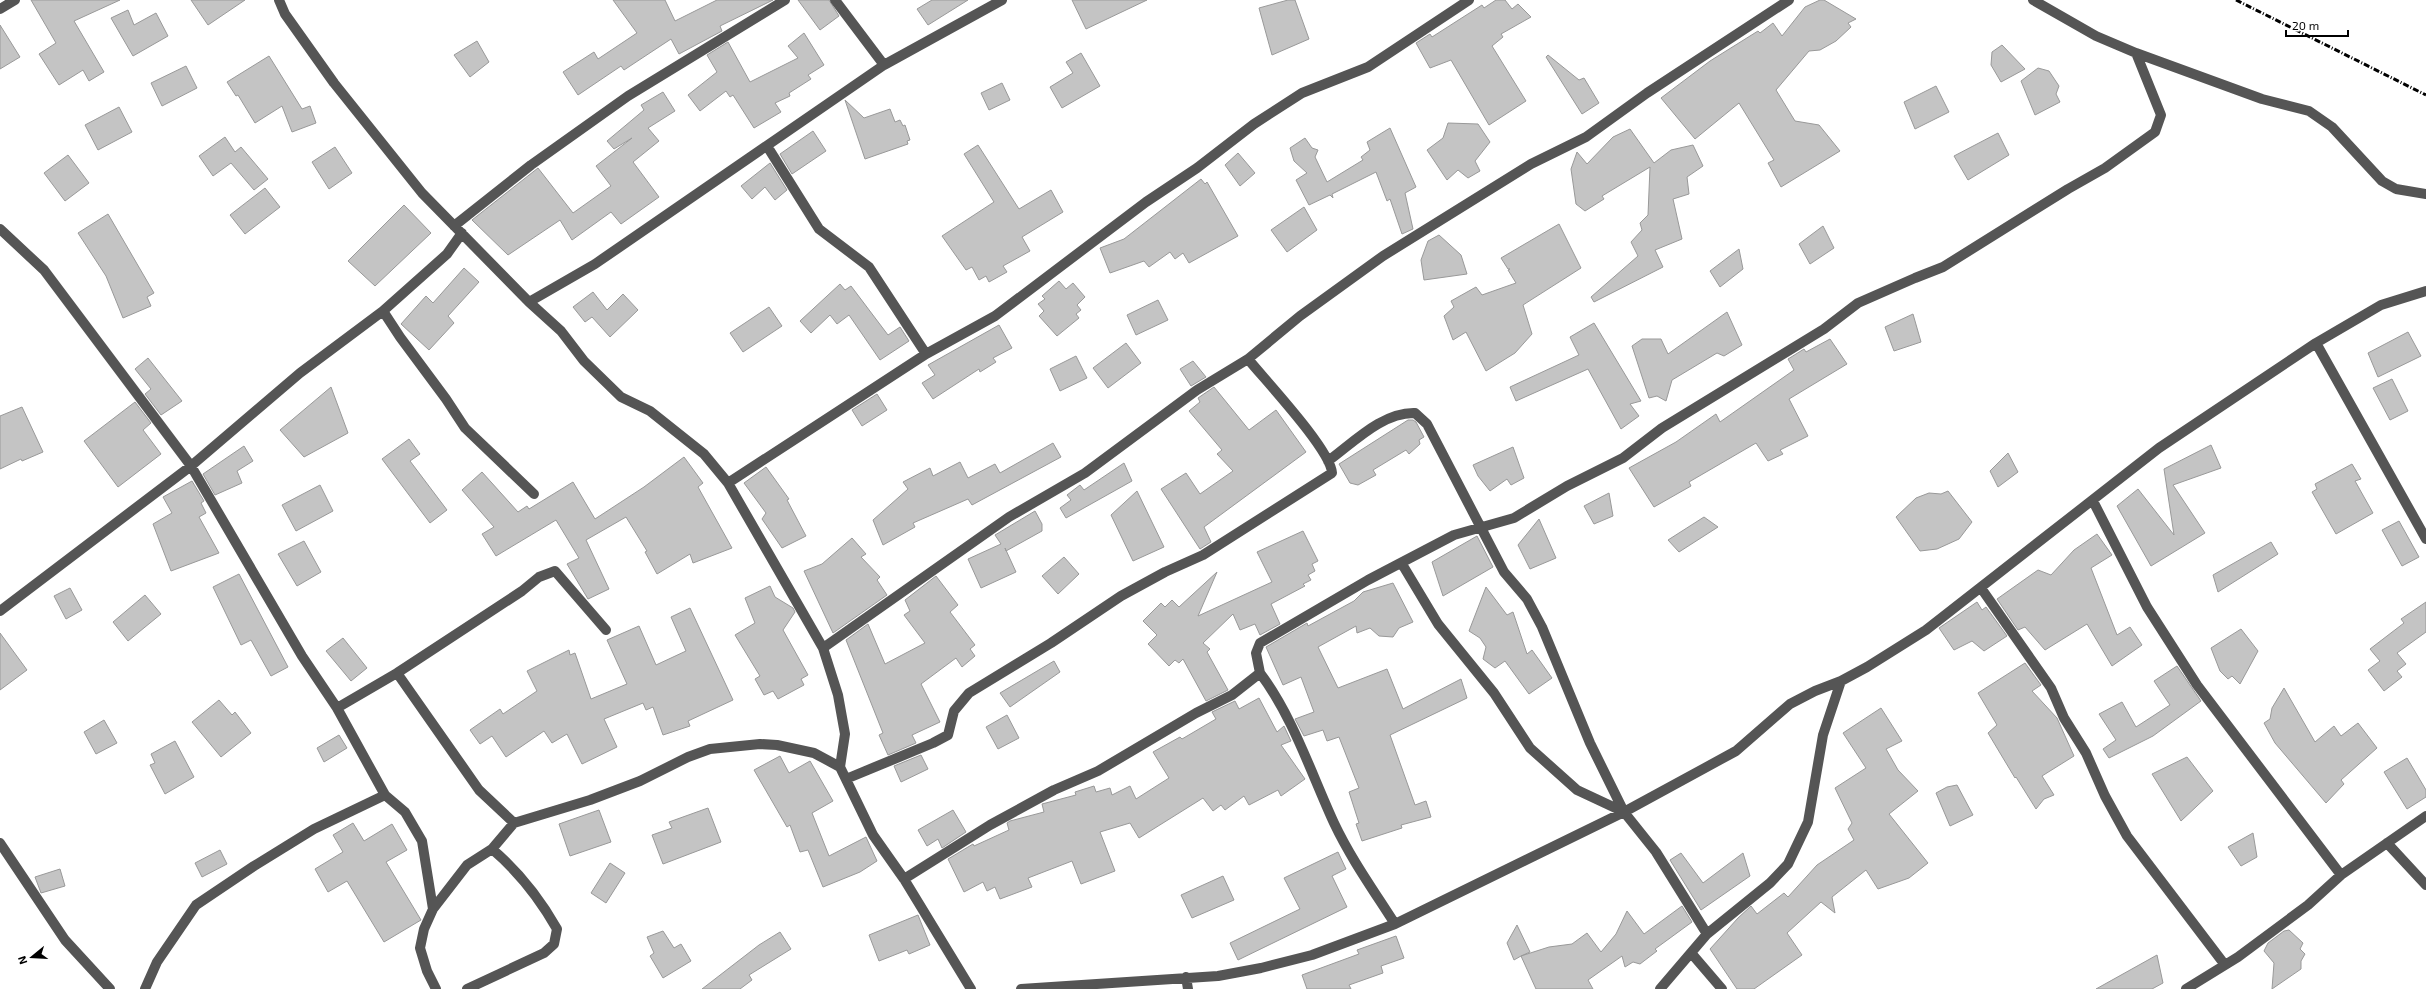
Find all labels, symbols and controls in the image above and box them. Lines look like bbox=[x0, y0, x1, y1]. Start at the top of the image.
scale bar bbox=[2286, 12, 2348, 38]
text: 20 m bbox=[2292, 18, 2319, 32]
north arrow bbox=[12, 937, 52, 977]
text: N bbox=[15, 954, 29, 966]

